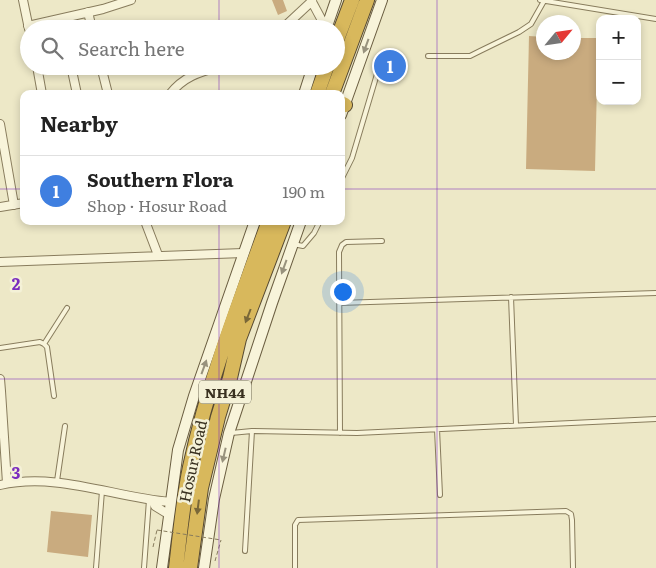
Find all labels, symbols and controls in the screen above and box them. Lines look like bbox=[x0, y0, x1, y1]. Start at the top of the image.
north arrow bbox=[536, 15, 581, 60]
map controls bbox=[596, 15, 641, 105]
button: + bbox=[596, 15, 641, 60]
search box bbox=[20, 20, 345, 75]
icon: search bbox=[38, 34, 66, 62]
text: Search here bbox=[78, 34, 185, 62]
one-way arrow bbox=[362, 39, 370, 54]
pin: 1 bbox=[374, 47, 406, 85]
button: − bbox=[596, 60, 641, 105]
text: Nearby bbox=[40, 107, 118, 138]
text: Southern Flora bbox=[87, 165, 234, 193]
text: 1 bbox=[53, 179, 59, 203]
text: 190 m bbox=[282, 179, 325, 203]
text: Shop · Hosur Road bbox=[87, 193, 227, 217]
one-way arrow bbox=[280, 260, 288, 275]
text: 2 bbox=[12, 271, 21, 295]
your location bbox=[330, 279, 356, 305]
one-way arrow bbox=[244, 309, 252, 324]
one-way arrow bbox=[200, 359, 208, 374]
road number: NH44 bbox=[199, 381, 251, 404]
street label: Hosur Road bbox=[172, 418, 212, 504]
one-way arrow bbox=[220, 447, 228, 462]
text: 3 bbox=[12, 460, 21, 484]
one-way arrow bbox=[194, 499, 202, 515]

